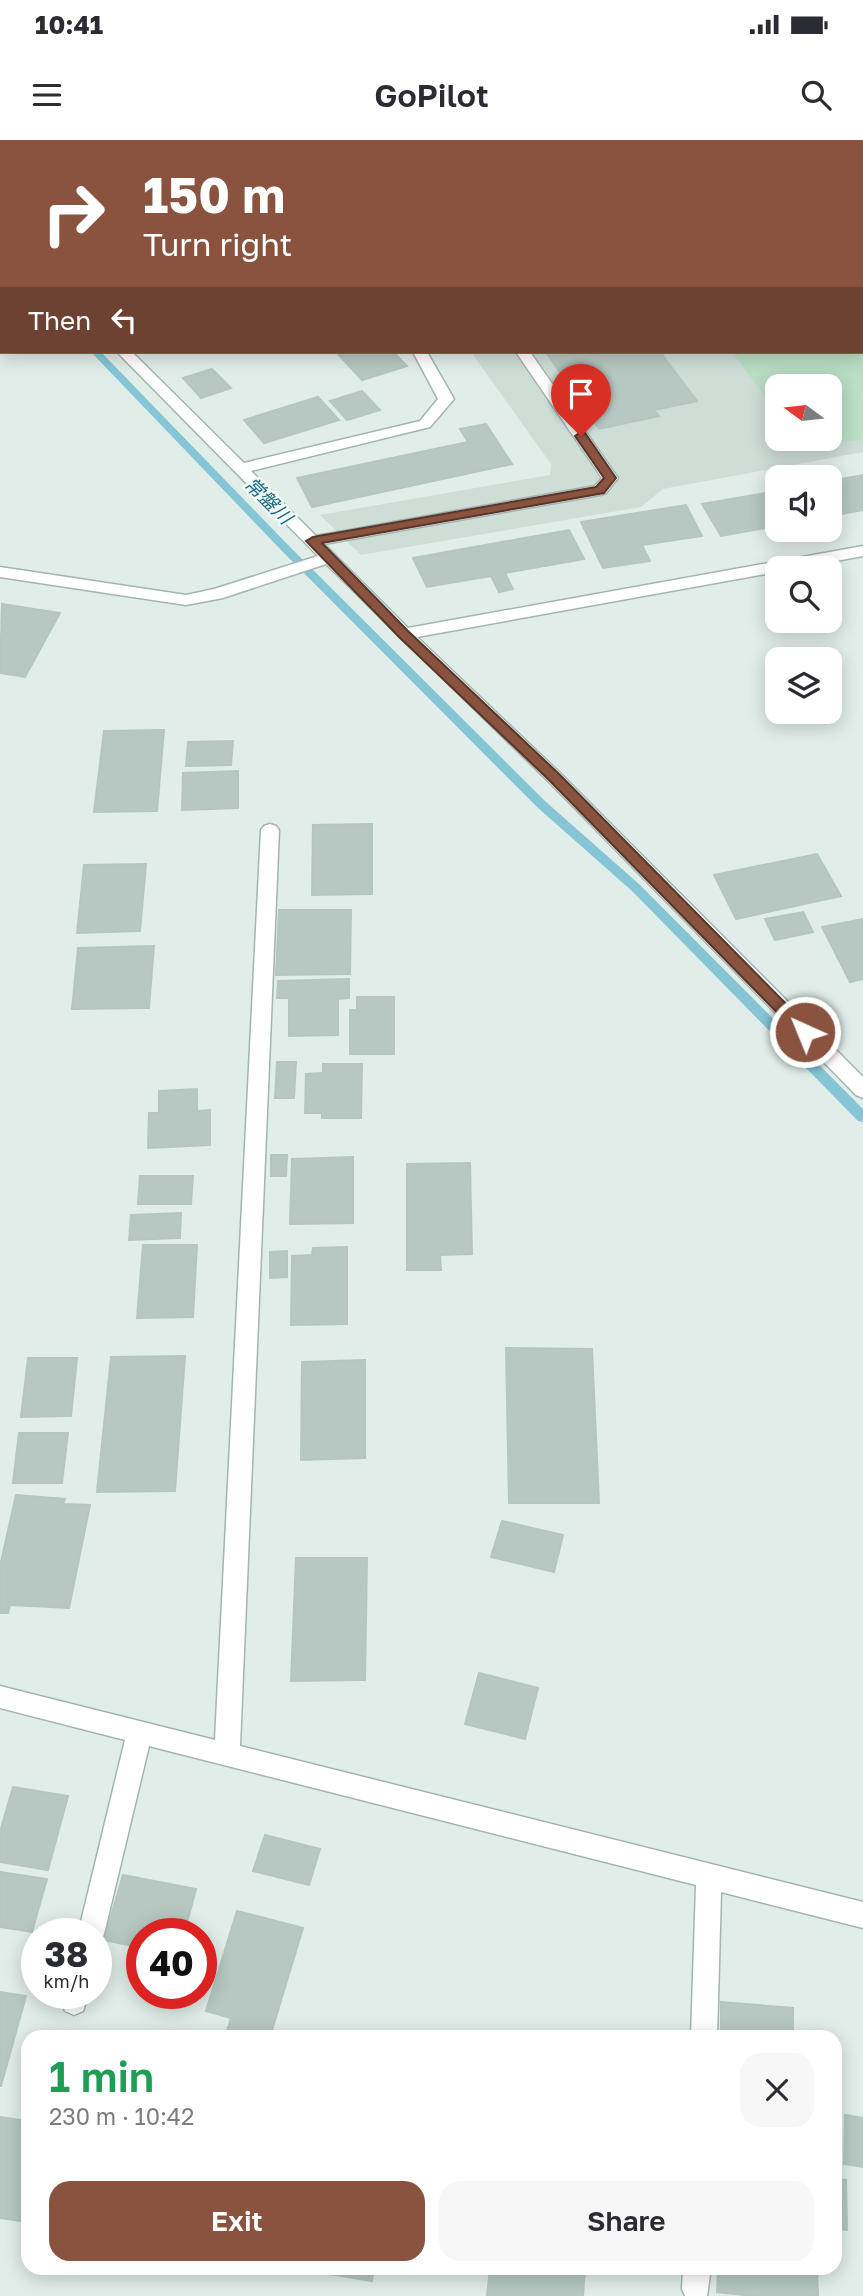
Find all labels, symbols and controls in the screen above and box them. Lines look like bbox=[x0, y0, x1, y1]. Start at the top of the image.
text: 10:41 bbox=[35, 9, 103, 40]
icon: menu bbox=[28, 76, 66, 114]
text: GoPilot bbox=[374, 76, 489, 114]
icon: search bbox=[797, 76, 835, 114]
text: 150 m bbox=[143, 165, 285, 224]
icon: right bbox=[28, 168, 119, 259]
text: Turn right bbox=[143, 225, 292, 263]
icon: left bbox=[105, 301, 143, 339]
text: Then bbox=[28, 305, 91, 336]
pin bbox=[551, 364, 611, 436]
north arrow bbox=[765, 374, 842, 452]
map controls bbox=[765, 374, 842, 724]
icon: arrive bbox=[562, 375, 600, 413]
button: sound bbox=[765, 465, 842, 542]
water label: 常盤川 bbox=[241, 472, 299, 530]
button: search bbox=[765, 556, 842, 633]
button: layers bbox=[765, 647, 842, 724]
position arrow bbox=[768, 995, 842, 1069]
speed limit sign: 40 bbox=[126, 1918, 217, 2009]
text: 38 bbox=[45, 1933, 88, 1975]
text: km/h bbox=[44, 1970, 89, 1992]
text: 1 min bbox=[49, 2051, 154, 2101]
button: close bbox=[740, 2053, 814, 2127]
text: 230 m · 10:42 bbox=[49, 2102, 194, 2130]
button: Exit bbox=[49, 2181, 425, 2261]
button: Share bbox=[439, 2181, 814, 2261]

